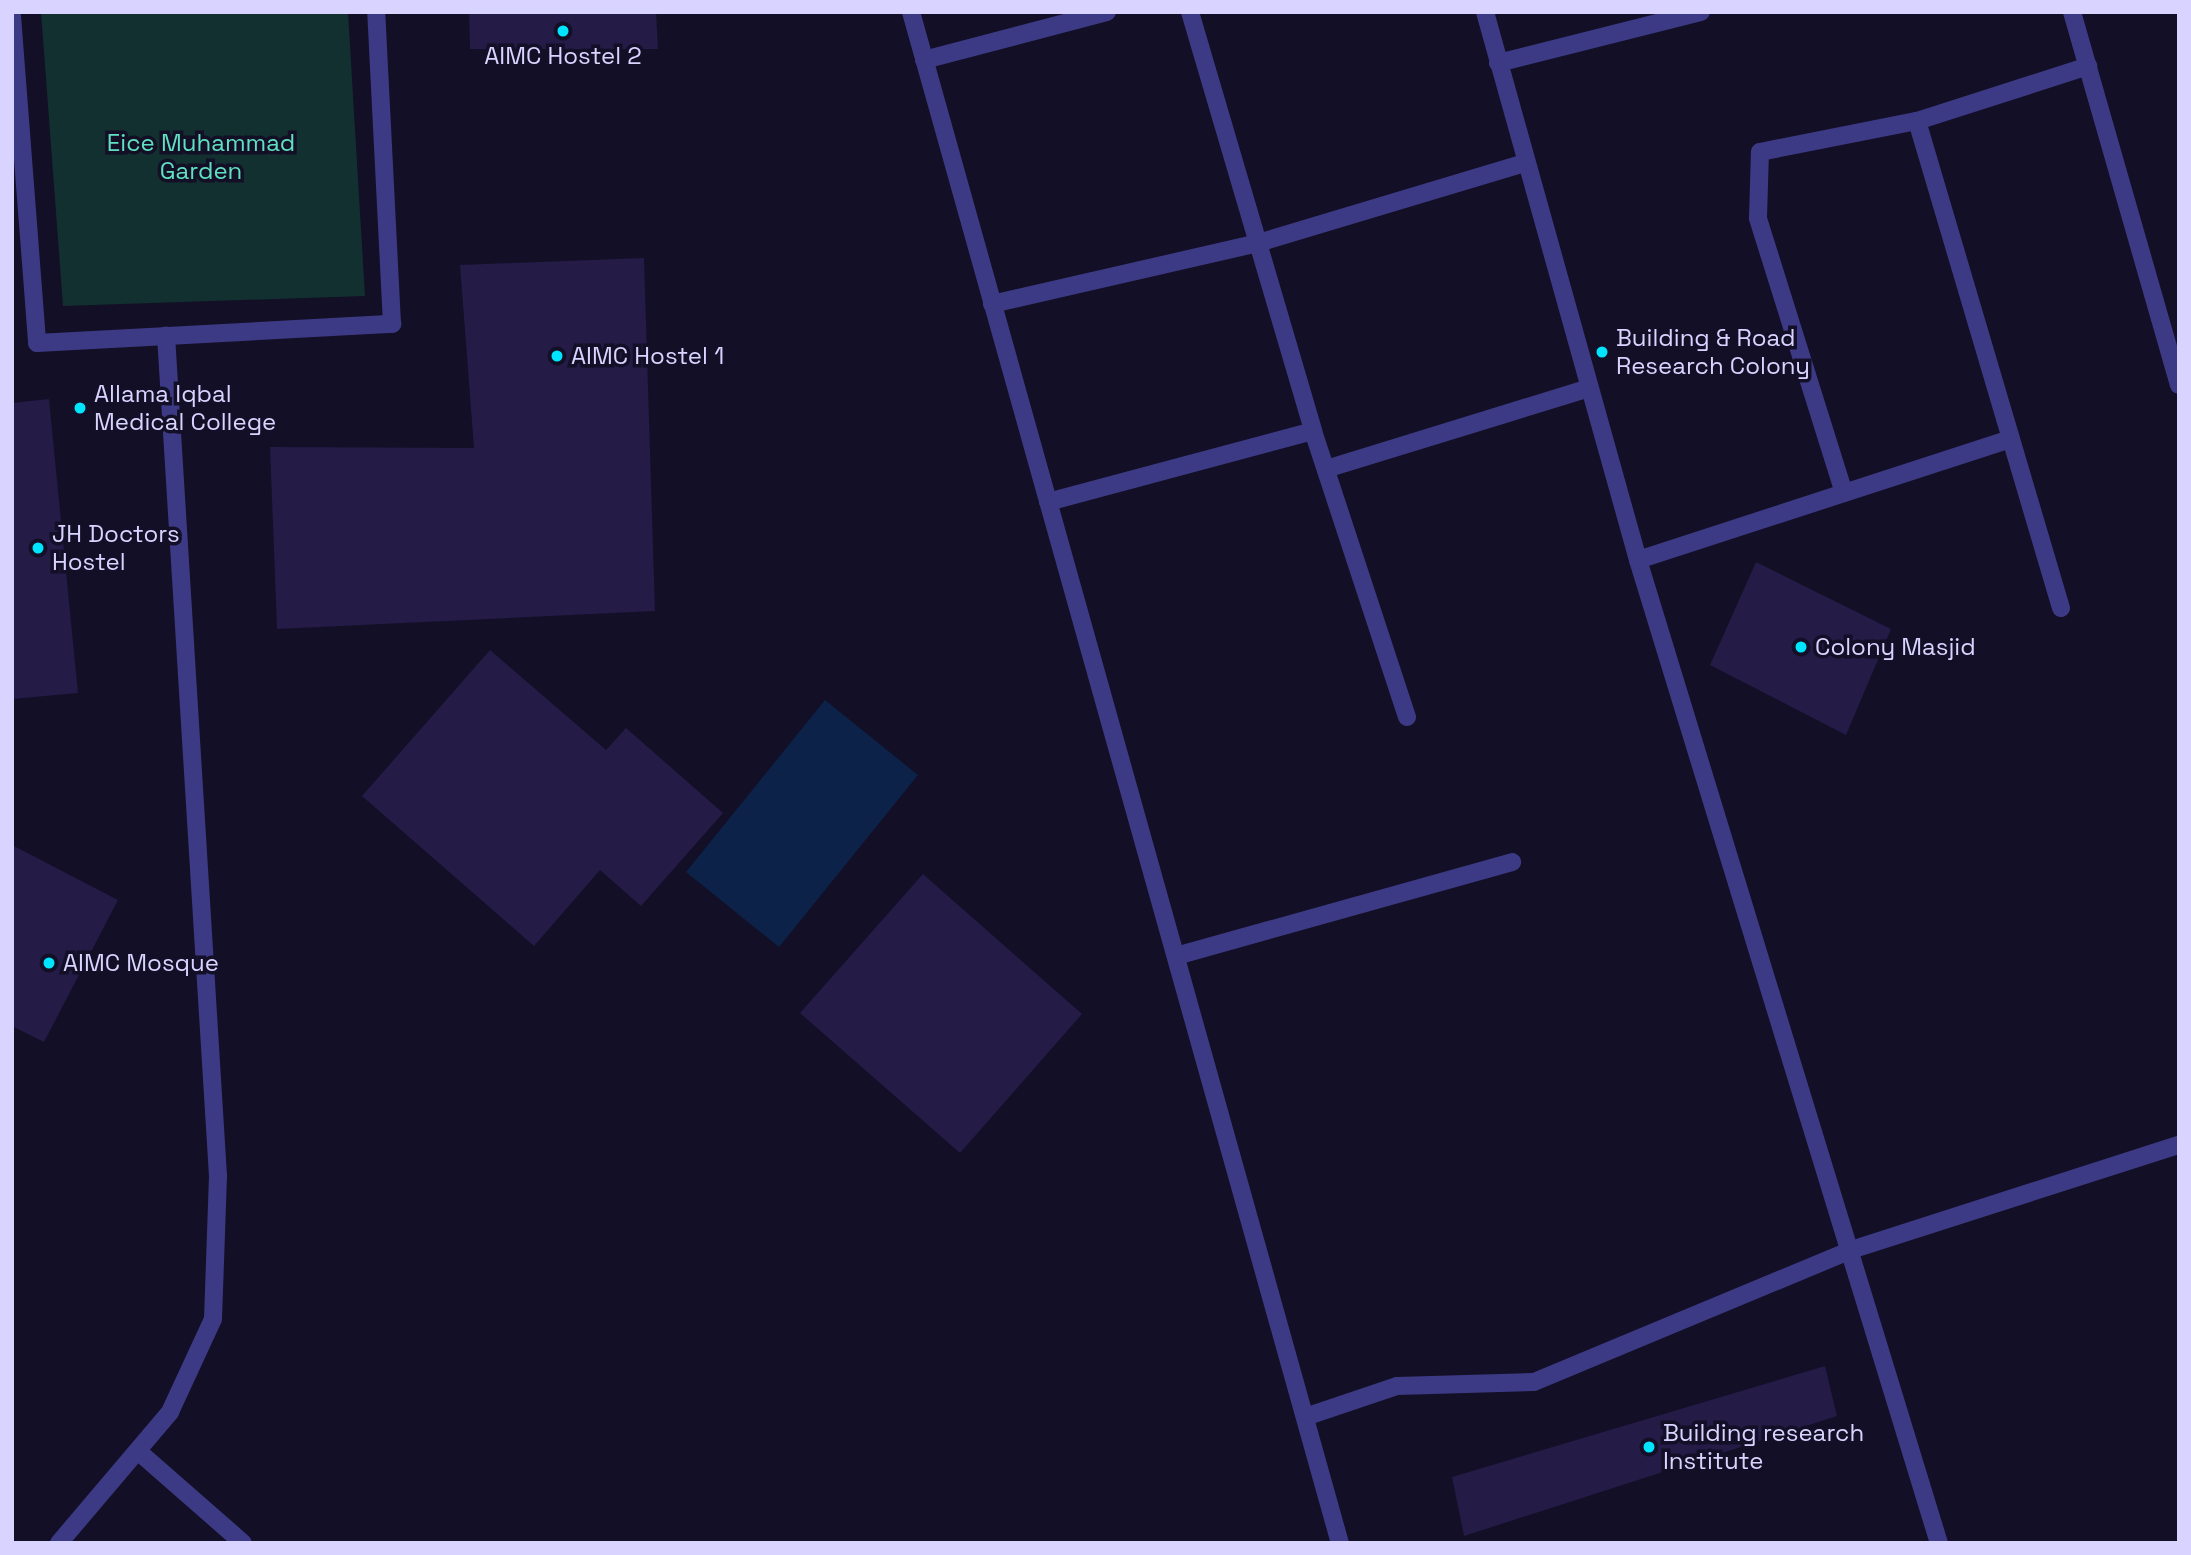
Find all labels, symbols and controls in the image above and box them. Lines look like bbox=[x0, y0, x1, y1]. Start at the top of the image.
marker: AIMC Hostel 2 bbox=[555, 23, 571, 39]
place label: AIMC Hostel 2 bbox=[484, 42, 642, 70]
park label: Eice Muhammad Garden bbox=[107, 129, 295, 185]
place label: Building & Road Research Colony bbox=[1616, 324, 1810, 380]
place label: AIMC Hostel 1 bbox=[571, 342, 724, 370]
marker: Building & Road Research Colony bbox=[1594, 344, 1610, 360]
marker: AIMC Hostel 1 bbox=[549, 348, 565, 364]
place label: Allama Iqbal Medical College bbox=[94, 380, 276, 436]
marker: Allama Iqbal Medical College bbox=[72, 400, 88, 416]
place label: JH Doctors Hostel bbox=[52, 520, 180, 576]
marker: JH Doctors Hostel bbox=[30, 540, 46, 556]
place label: Colony Masjid bbox=[1815, 633, 1976, 661]
marker: Colony Masjid bbox=[1793, 639, 1809, 655]
place label: AIMC Mosque bbox=[63, 949, 219, 977]
marker: AIMC Mosque bbox=[41, 955, 57, 971]
place label: Building research Institute bbox=[1663, 1419, 1864, 1475]
marker: Building research Institute bbox=[1641, 1439, 1657, 1455]

